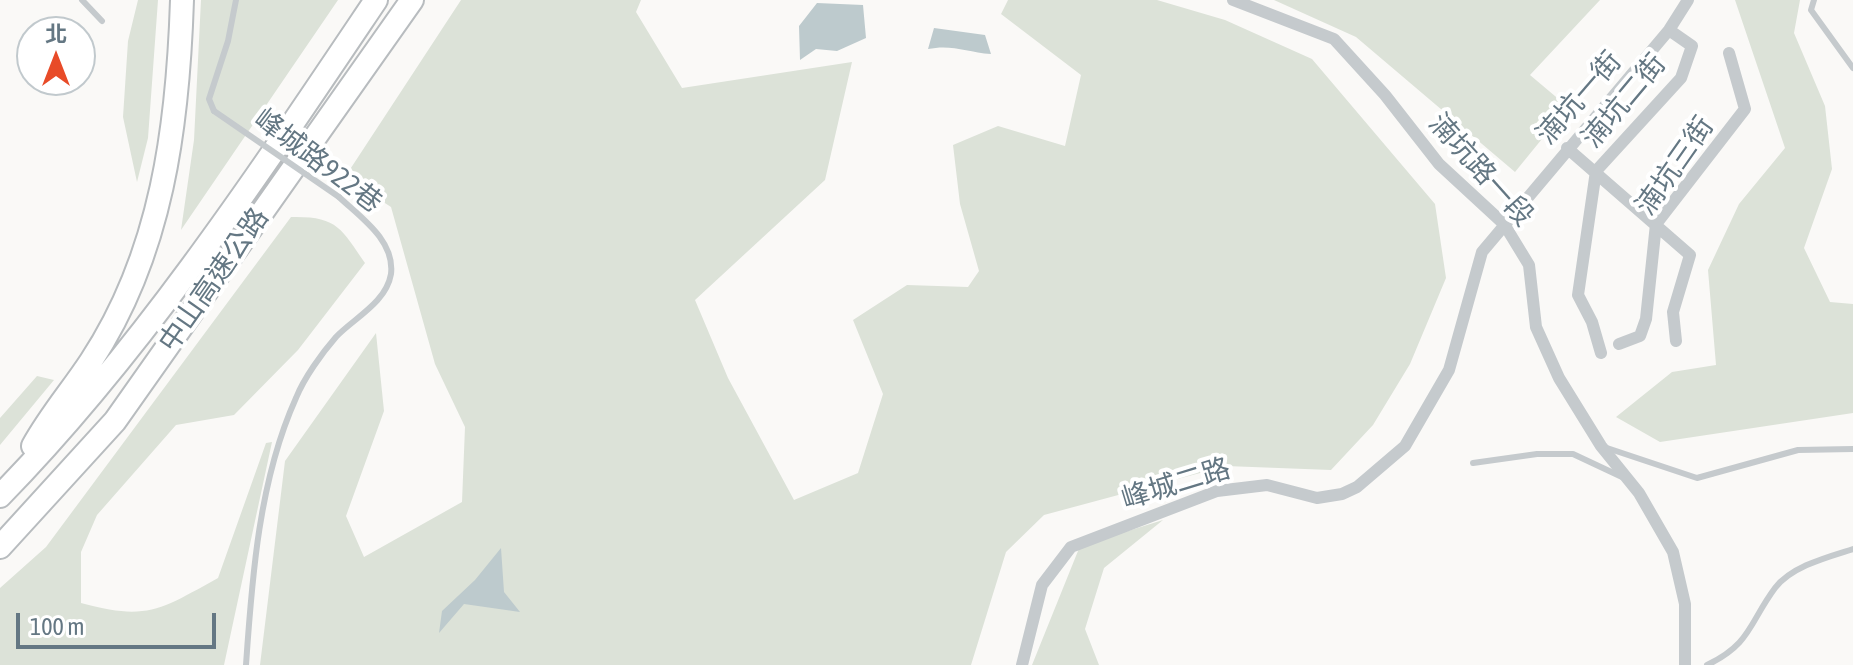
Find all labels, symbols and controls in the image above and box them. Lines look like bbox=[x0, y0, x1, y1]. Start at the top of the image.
north arrow bbox=[16, 16, 96, 96]
text: 北 bbox=[45, 21, 67, 47]
street label: 湳坑一街 bbox=[1530, 45, 1628, 151]
street label: 湳坑二街 bbox=[1575, 47, 1673, 155]
street label: 峰城路922巷 bbox=[247, 102, 389, 220]
street label: 湳坑路一段 bbox=[1422, 107, 1540, 233]
street label: 湳坑三街 bbox=[1629, 110, 1721, 222]
street label: 中山高速公路 bbox=[152, 202, 276, 358]
street label: 峰城二路 bbox=[1118, 452, 1234, 516]
scale bar bbox=[20, 597, 220, 647]
text: 100 m bbox=[30, 613, 84, 640]

